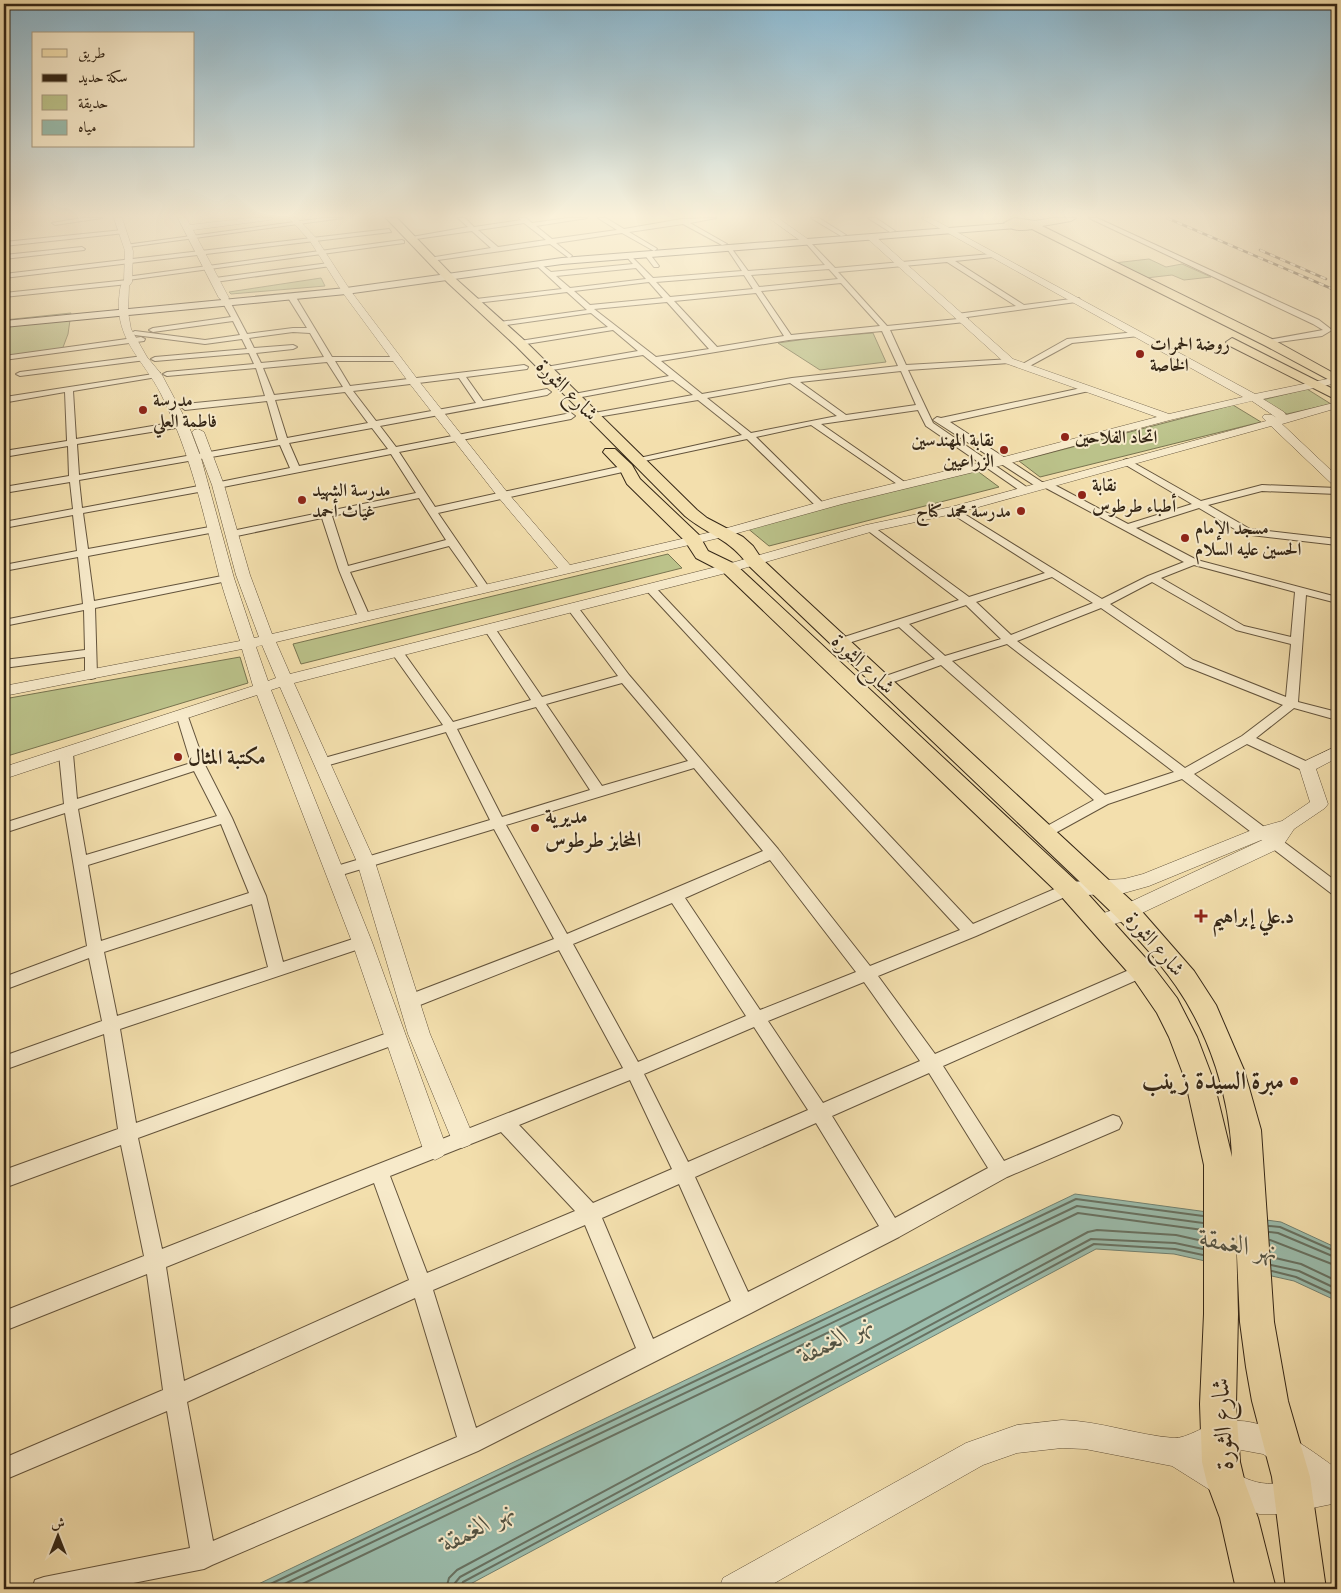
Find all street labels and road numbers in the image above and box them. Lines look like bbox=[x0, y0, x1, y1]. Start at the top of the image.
street label: شارع الثورة bbox=[527, 353, 604, 430]
street label: شارع الثورة bbox=[823, 628, 901, 703]
street label: شارع الثورة bbox=[1116, 906, 1191, 985]
street label: شارع الثورة bbox=[1205, 1377, 1246, 1471]

